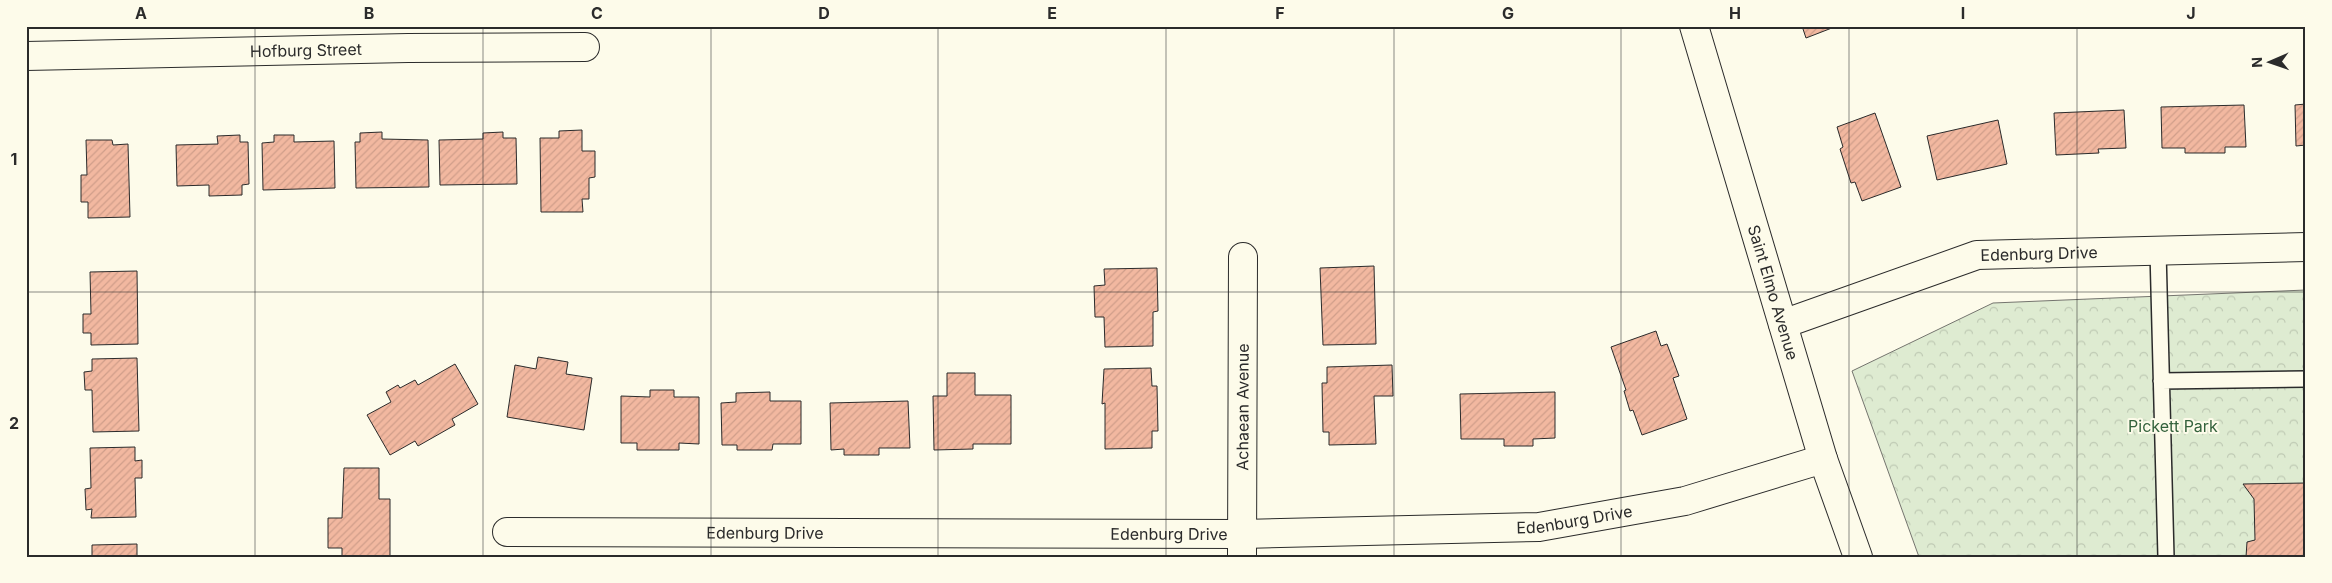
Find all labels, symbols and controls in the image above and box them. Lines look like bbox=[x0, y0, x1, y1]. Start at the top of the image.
text: A bbox=[135, 3, 147, 23]
text: B bbox=[364, 3, 374, 23]
text: C bbox=[591, 3, 603, 23]
text: D bbox=[818, 3, 830, 23]
text: E bbox=[1047, 3, 1057, 23]
text: F bbox=[1275, 3, 1285, 23]
text: G bbox=[1502, 3, 1514, 23]
text: H bbox=[1729, 3, 1741, 23]
text: I bbox=[1961, 3, 1965, 23]
text: J bbox=[2186, 3, 2196, 23]
north arrow bbox=[2244, 38, 2294, 88]
street label: Hofburg Street bbox=[250, 39, 362, 61]
text: N bbox=[2248, 57, 2265, 68]
text: 1 bbox=[11, 149, 17, 169]
street label: Saint Elmo Avenue bbox=[1744, 222, 1803, 362]
street label: Edenburg Drive bbox=[1980, 242, 2098, 265]
street label: Achaean Avenue bbox=[1232, 343, 1253, 471]
text: 2 bbox=[9, 413, 19, 433]
park label: Pickett Park bbox=[2128, 416, 2218, 436]
street label: Edenburg Drive bbox=[1516, 501, 1634, 538]
street label: Edenburg Drive bbox=[706, 523, 824, 543]
street label: Edenburg Drive bbox=[1110, 524, 1228, 544]

